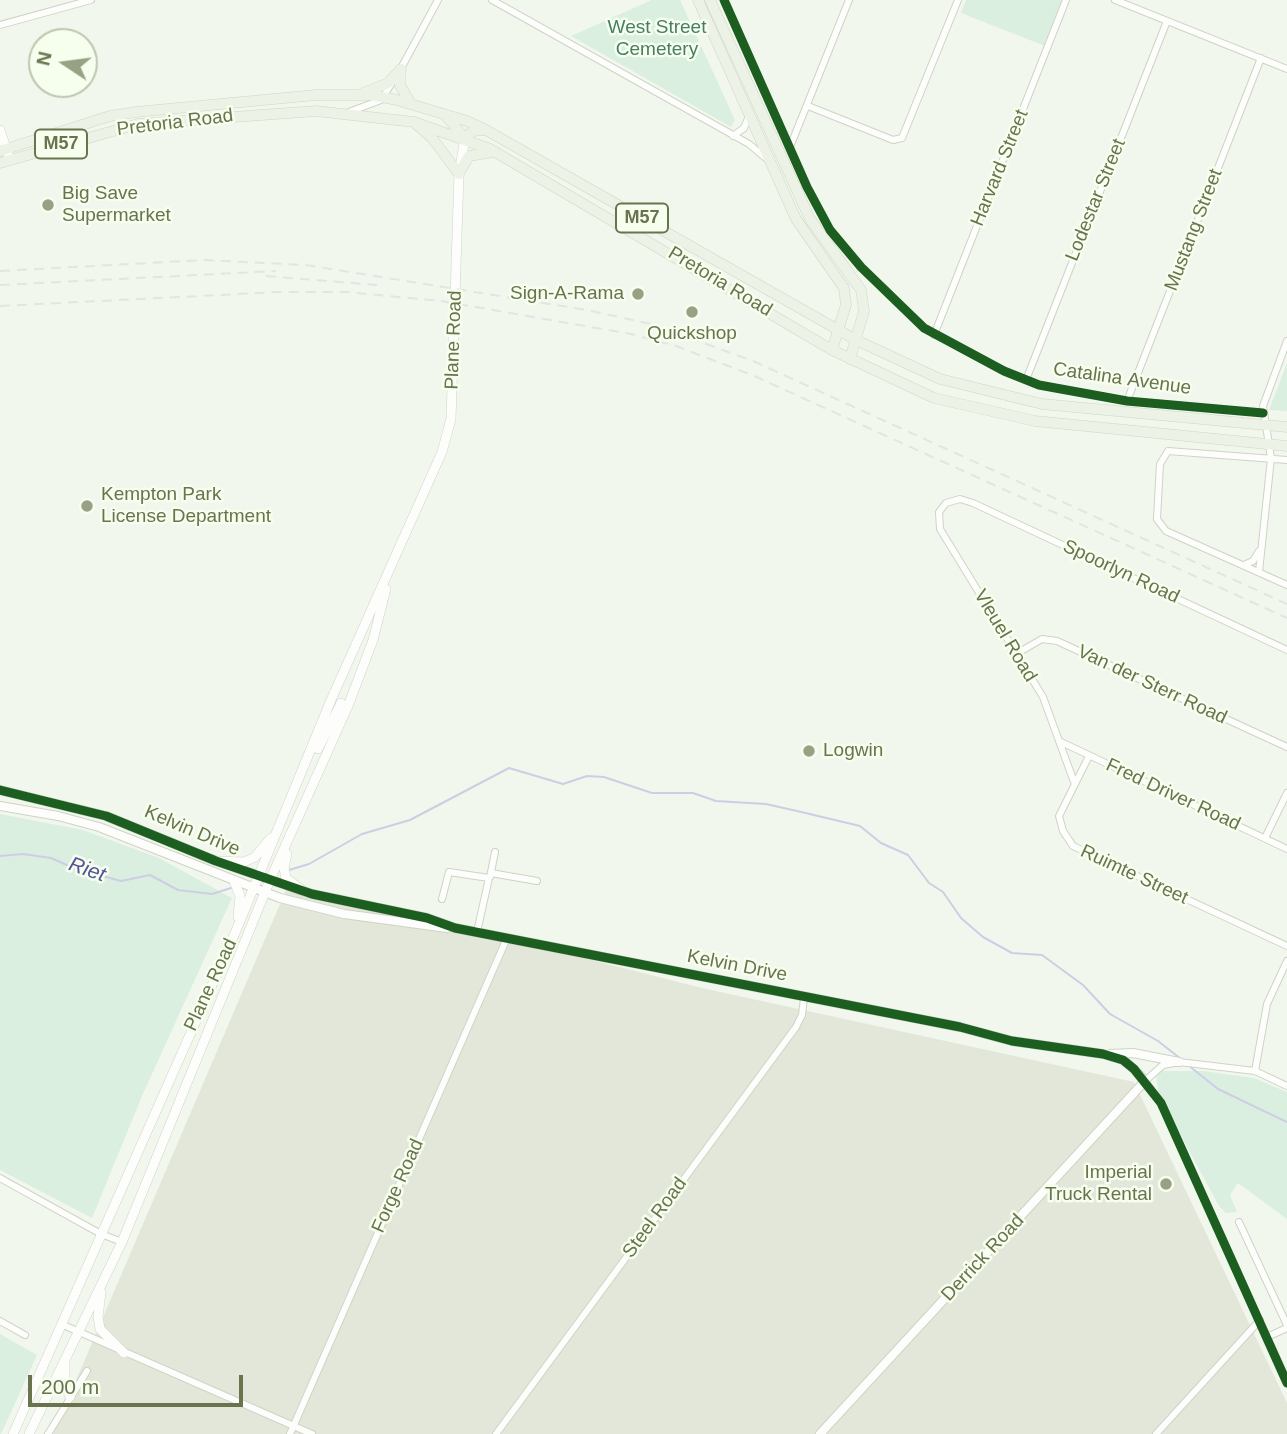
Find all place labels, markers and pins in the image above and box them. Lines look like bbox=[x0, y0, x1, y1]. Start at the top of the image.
place label: Big Save Supermarket bbox=[62, 183, 171, 227]
marker: Big Save Supermarket bbox=[40, 197, 56, 213]
place label: Sign-A-Rama bbox=[510, 283, 624, 305]
marker: Sign-A-Rama bbox=[630, 286, 646, 302]
marker: Quickshop bbox=[684, 304, 700, 320]
place label: Quickshop bbox=[647, 323, 737, 345]
place label: Kempton Park License Department bbox=[101, 484, 271, 528]
marker: Kempton Park License Department bbox=[79, 498, 95, 514]
place label: Logwin bbox=[823, 740, 883, 762]
marker: Logwin bbox=[801, 743, 817, 759]
place label: Imperial Truck Rental bbox=[1045, 1162, 1152, 1206]
marker: Imperial Truck Rental bbox=[1158, 1176, 1174, 1192]

